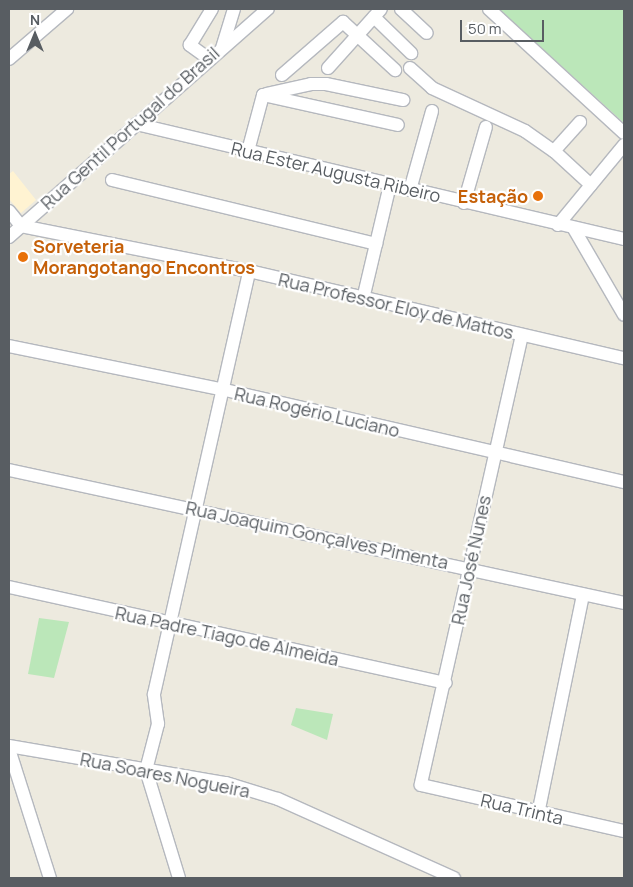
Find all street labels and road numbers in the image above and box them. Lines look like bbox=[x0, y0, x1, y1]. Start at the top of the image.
street label: Rua Gentil Portugal do Brasil bbox=[36, 42, 224, 214]
street label: Rua Ester Augusta Ribeiro bbox=[229, 137, 443, 207]
street label: Rua Professor Eloy de Mattos bbox=[276, 268, 516, 344]
street label: Rua Rogério Luciano bbox=[232, 382, 402, 442]
street label: Rua José Nunes bbox=[447, 493, 495, 627]
street label: Rua Joaquim Gonçalves Pimenta bbox=[184, 497, 450, 573]
street label: Rua Padre Tiago de Almeida bbox=[113, 602, 341, 670]
street label: Rua Soares Nogueira bbox=[78, 748, 252, 802]
street label: Rua Trinta bbox=[479, 789, 565, 829]

